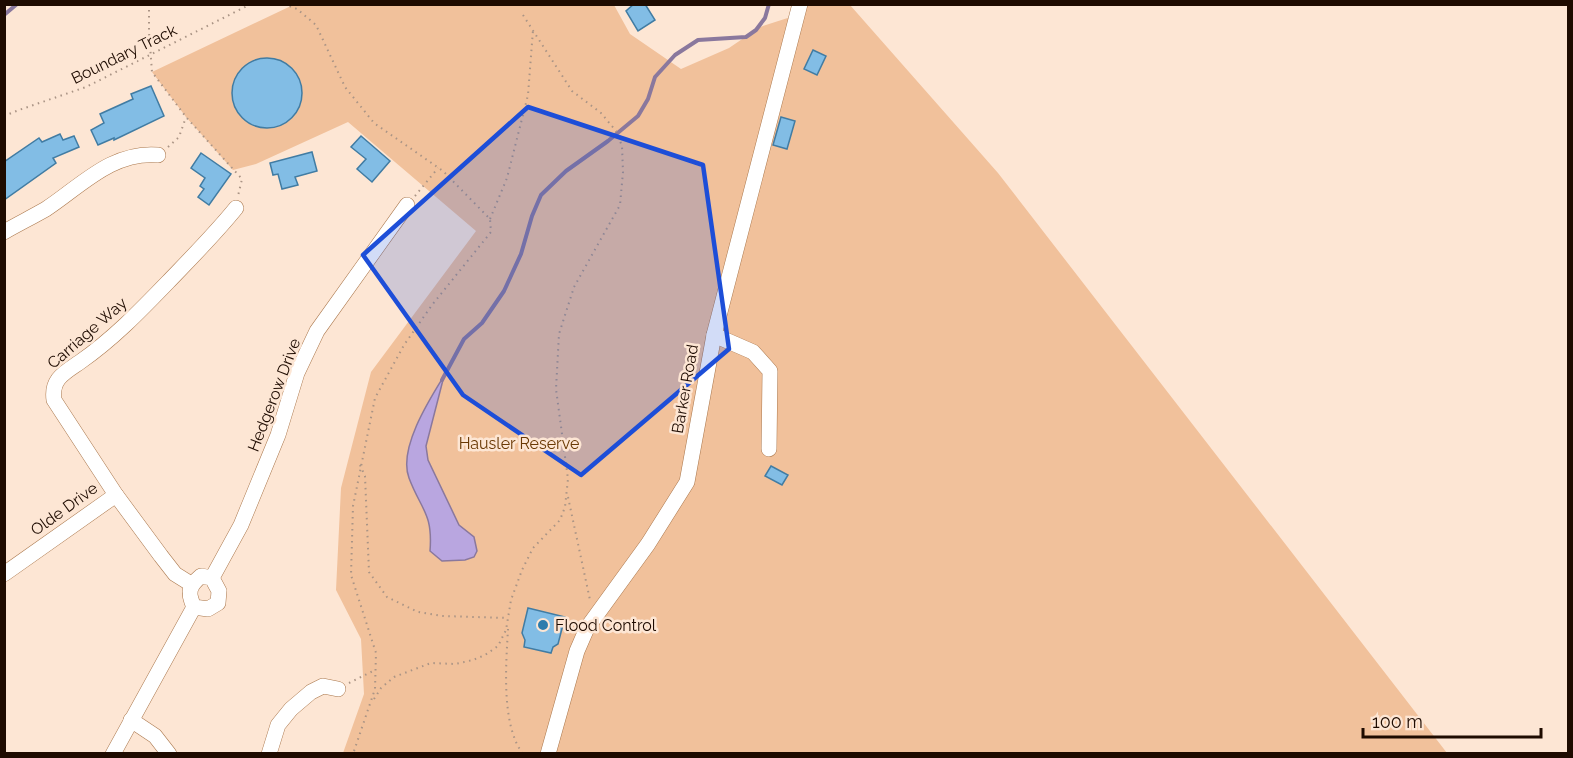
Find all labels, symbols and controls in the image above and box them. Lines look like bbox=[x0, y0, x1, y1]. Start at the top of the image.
street label: Boundary Track bbox=[68, 20, 180, 88]
street label: Carriage Way bbox=[43, 293, 131, 373]
street label: Hedgerow Drive bbox=[244, 336, 304, 454]
street label: Barker Road bbox=[668, 343, 702, 435]
park label: Hausler Reserve bbox=[459, 434, 579, 453]
street label: Olde Drive bbox=[27, 478, 101, 540]
place label: Flood Control bbox=[555, 616, 657, 635]
marker: Flood Control bbox=[536, 618, 550, 632]
scale bar bbox=[1363, 701, 1542, 739]
text: 100 m bbox=[1372, 711, 1423, 732]

